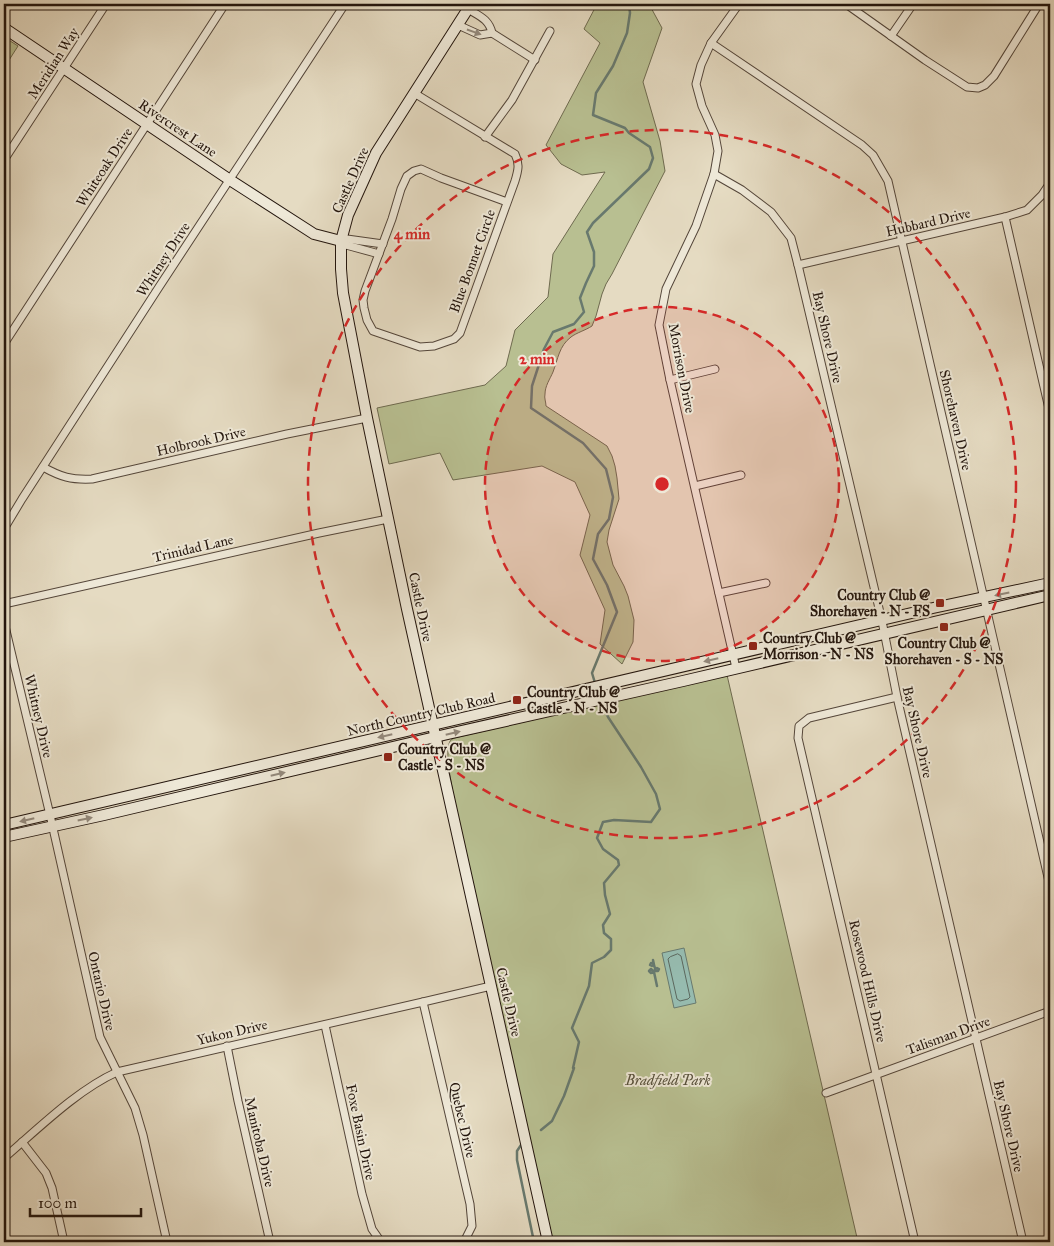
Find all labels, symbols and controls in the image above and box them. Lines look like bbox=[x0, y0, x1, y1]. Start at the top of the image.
street label: Meridian Way bbox=[24, 24, 83, 102]
one-way arrow bbox=[467, 28, 482, 36]
street label: Rivercrest Lane bbox=[135, 96, 220, 161]
street label: Whiteoak Drive bbox=[73, 124, 136, 210]
street label: Castle Drive bbox=[328, 144, 373, 216]
street label: Hubbard Drive bbox=[884, 204, 972, 241]
street label: Blue Bonnet Circle bbox=[446, 207, 499, 315]
street label: Whitney Drive bbox=[133, 219, 194, 300]
text: 4 min bbox=[394, 225, 431, 244]
street label: Bay Shore Drive bbox=[809, 289, 846, 385]
street label: Morrison Drive bbox=[664, 322, 699, 415]
text: 2 min bbox=[519, 350, 556, 368]
street label: Shorehaven Drive bbox=[936, 368, 975, 472]
street label: Holbrook Drive bbox=[155, 423, 247, 460]
centre of rings bbox=[653, 475, 671, 493]
street label: Trinidad Lane bbox=[151, 531, 235, 566]
street label: Castle Drive bbox=[405, 571, 436, 643]
place label: Country Club @ Shorehaven - N - FS bbox=[810, 587, 930, 620]
one-way arrow bbox=[994, 590, 1009, 598]
marker: Country Club @ Shorehaven - N - FS bbox=[934, 597, 946, 609]
marker: Country Club @ Shorehaven - S - NS bbox=[938, 621, 950, 633]
place label: Country Club @ Morrison - N - NS bbox=[763, 630, 874, 663]
place label: Country Club @ Shorehaven - S - NS bbox=[885, 635, 1003, 668]
marker: Country Club @ Morrison - N - NS bbox=[747, 640, 759, 652]
one-way arrow bbox=[703, 656, 718, 664]
street label: Whitney Drive bbox=[21, 673, 56, 760]
place label: Country Club @ Castle - N - NS bbox=[527, 684, 620, 717]
street label: Bay Shore Drive bbox=[899, 684, 936, 780]
street label: North Country Club Road bbox=[345, 689, 497, 740]
marker: Country Club @ Castle - N - NS bbox=[511, 694, 523, 706]
one-way arrow bbox=[446, 729, 461, 737]
one-way arrow bbox=[377, 732, 392, 740]
place label: Country Club @ Castle - S - NS bbox=[398, 741, 491, 774]
marker: Country Club @ Castle - S - NS bbox=[382, 751, 394, 763]
one-way arrow bbox=[270, 770, 285, 778]
one-way arrow bbox=[78, 815, 93, 823]
one-way arrow bbox=[19, 816, 34, 824]
street label: Rosewood Hills Drive bbox=[845, 918, 890, 1044]
street label: Ontario Drive bbox=[84, 950, 119, 1032]
street label: Castle Drive bbox=[492, 966, 525, 1039]
street label: Talisman Drive bbox=[904, 1012, 993, 1059]
street label: Yukon Drive bbox=[195, 1016, 269, 1049]
park label: Bradfield Park bbox=[624, 1072, 711, 1089]
street label: Bay Shore Drive bbox=[990, 1078, 1027, 1174]
street label: Quebec Drive bbox=[446, 1081, 480, 1160]
street label: Foxe Basin Drive bbox=[342, 1082, 379, 1182]
street label: Manitoba Drive bbox=[241, 1095, 278, 1189]
scale bar bbox=[30, 1186, 141, 1218]
text: 100 m bbox=[38, 1194, 78, 1212]

